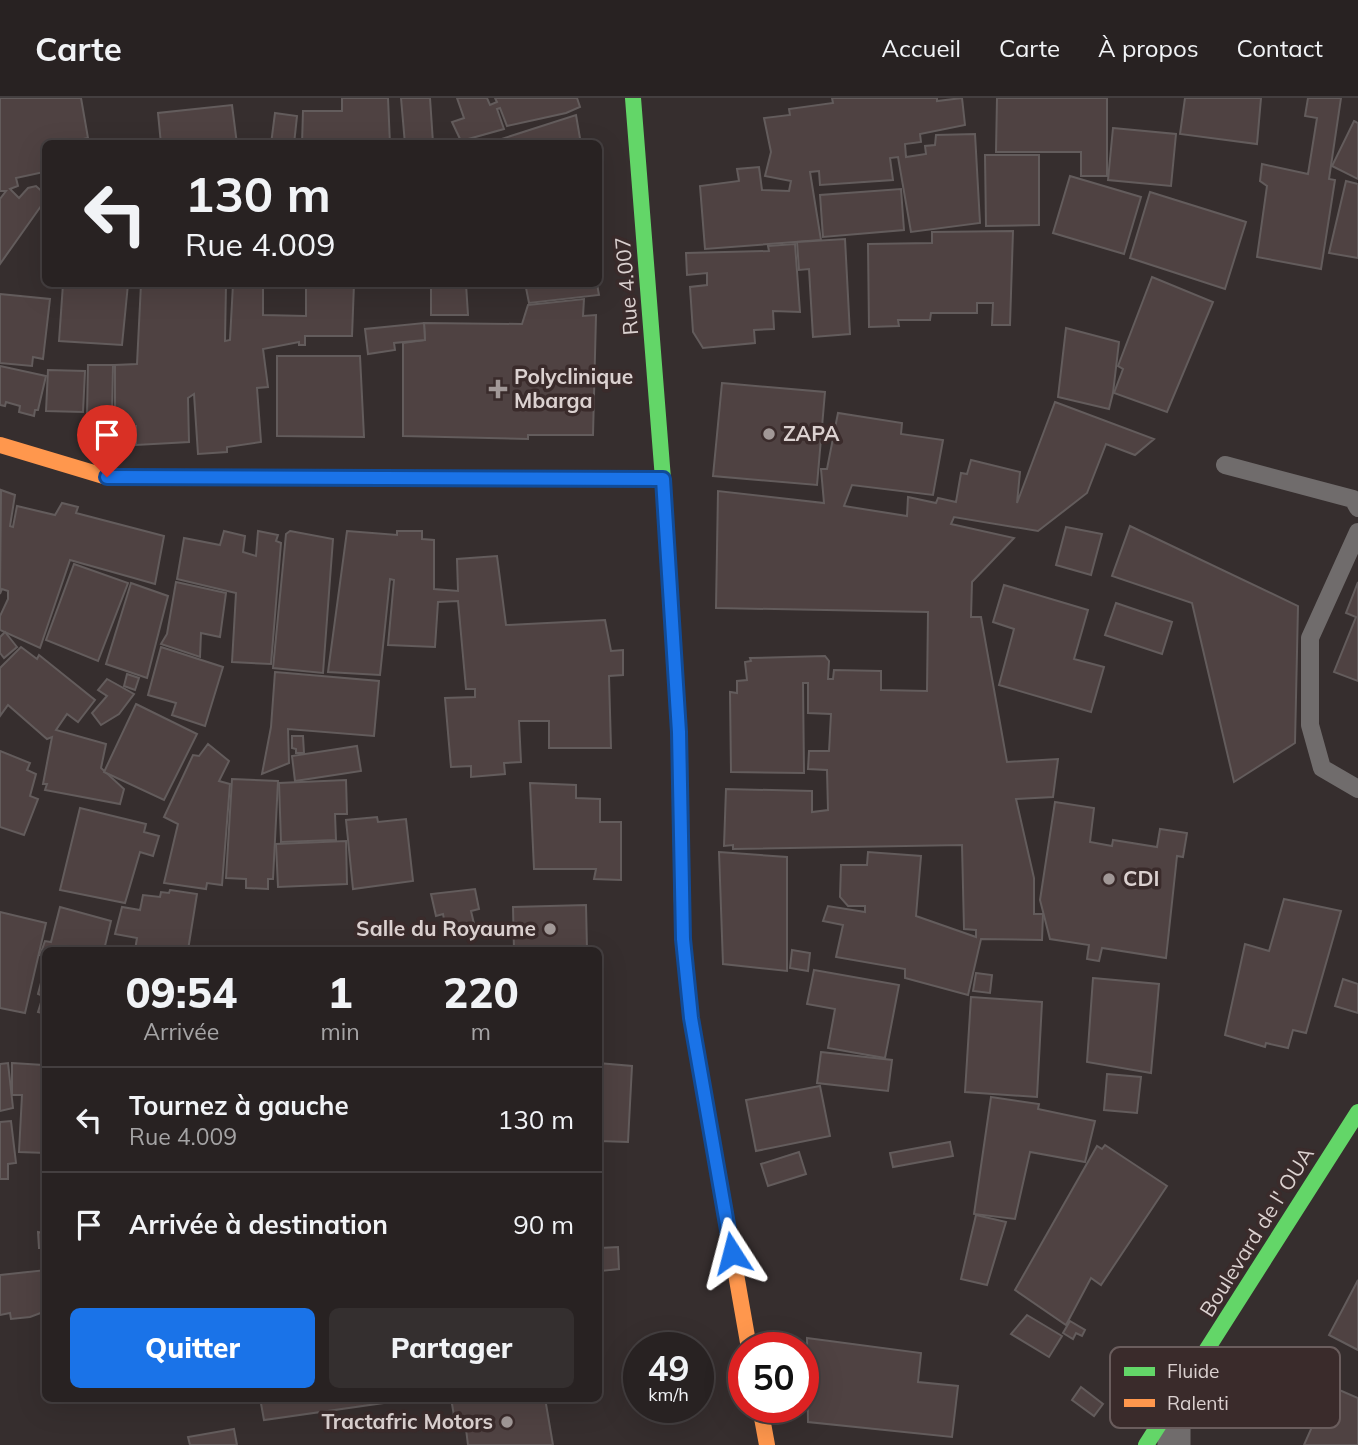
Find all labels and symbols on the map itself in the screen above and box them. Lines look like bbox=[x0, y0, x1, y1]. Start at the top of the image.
street label: Rue 4.007 bbox=[609, 236, 643, 336]
place label: Polyclinique Mbarga bbox=[514, 363, 633, 413]
marker: Polyclinique Mbarga bbox=[488, 379, 508, 399]
pin bbox=[77, 405, 137, 477]
place label: ZAPA bbox=[783, 420, 840, 446]
marker: ZAPA bbox=[761, 426, 777, 442]
place label: CDI bbox=[1123, 865, 1159, 891]
marker: CDI bbox=[1101, 871, 1117, 887]
place label: Salle du Royaume bbox=[356, 915, 536, 941]
marker: Salle du Royaume bbox=[542, 921, 558, 937]
street label: Boulevard de l' OUA bbox=[1193, 1141, 1319, 1321]
position arrow bbox=[695, 1216, 769, 1290]
speed limit sign: 50 bbox=[728, 1332, 819, 1423]
legend bbox=[1110, 1347, 1340, 1428]
text: Fluide bbox=[1167, 1359, 1219, 1383]
text: Ralenti bbox=[1167, 1391, 1229, 1415]
place label: Tractafric Motors bbox=[322, 1408, 493, 1434]
marker: Tractafric Motors bbox=[499, 1414, 515, 1430]

